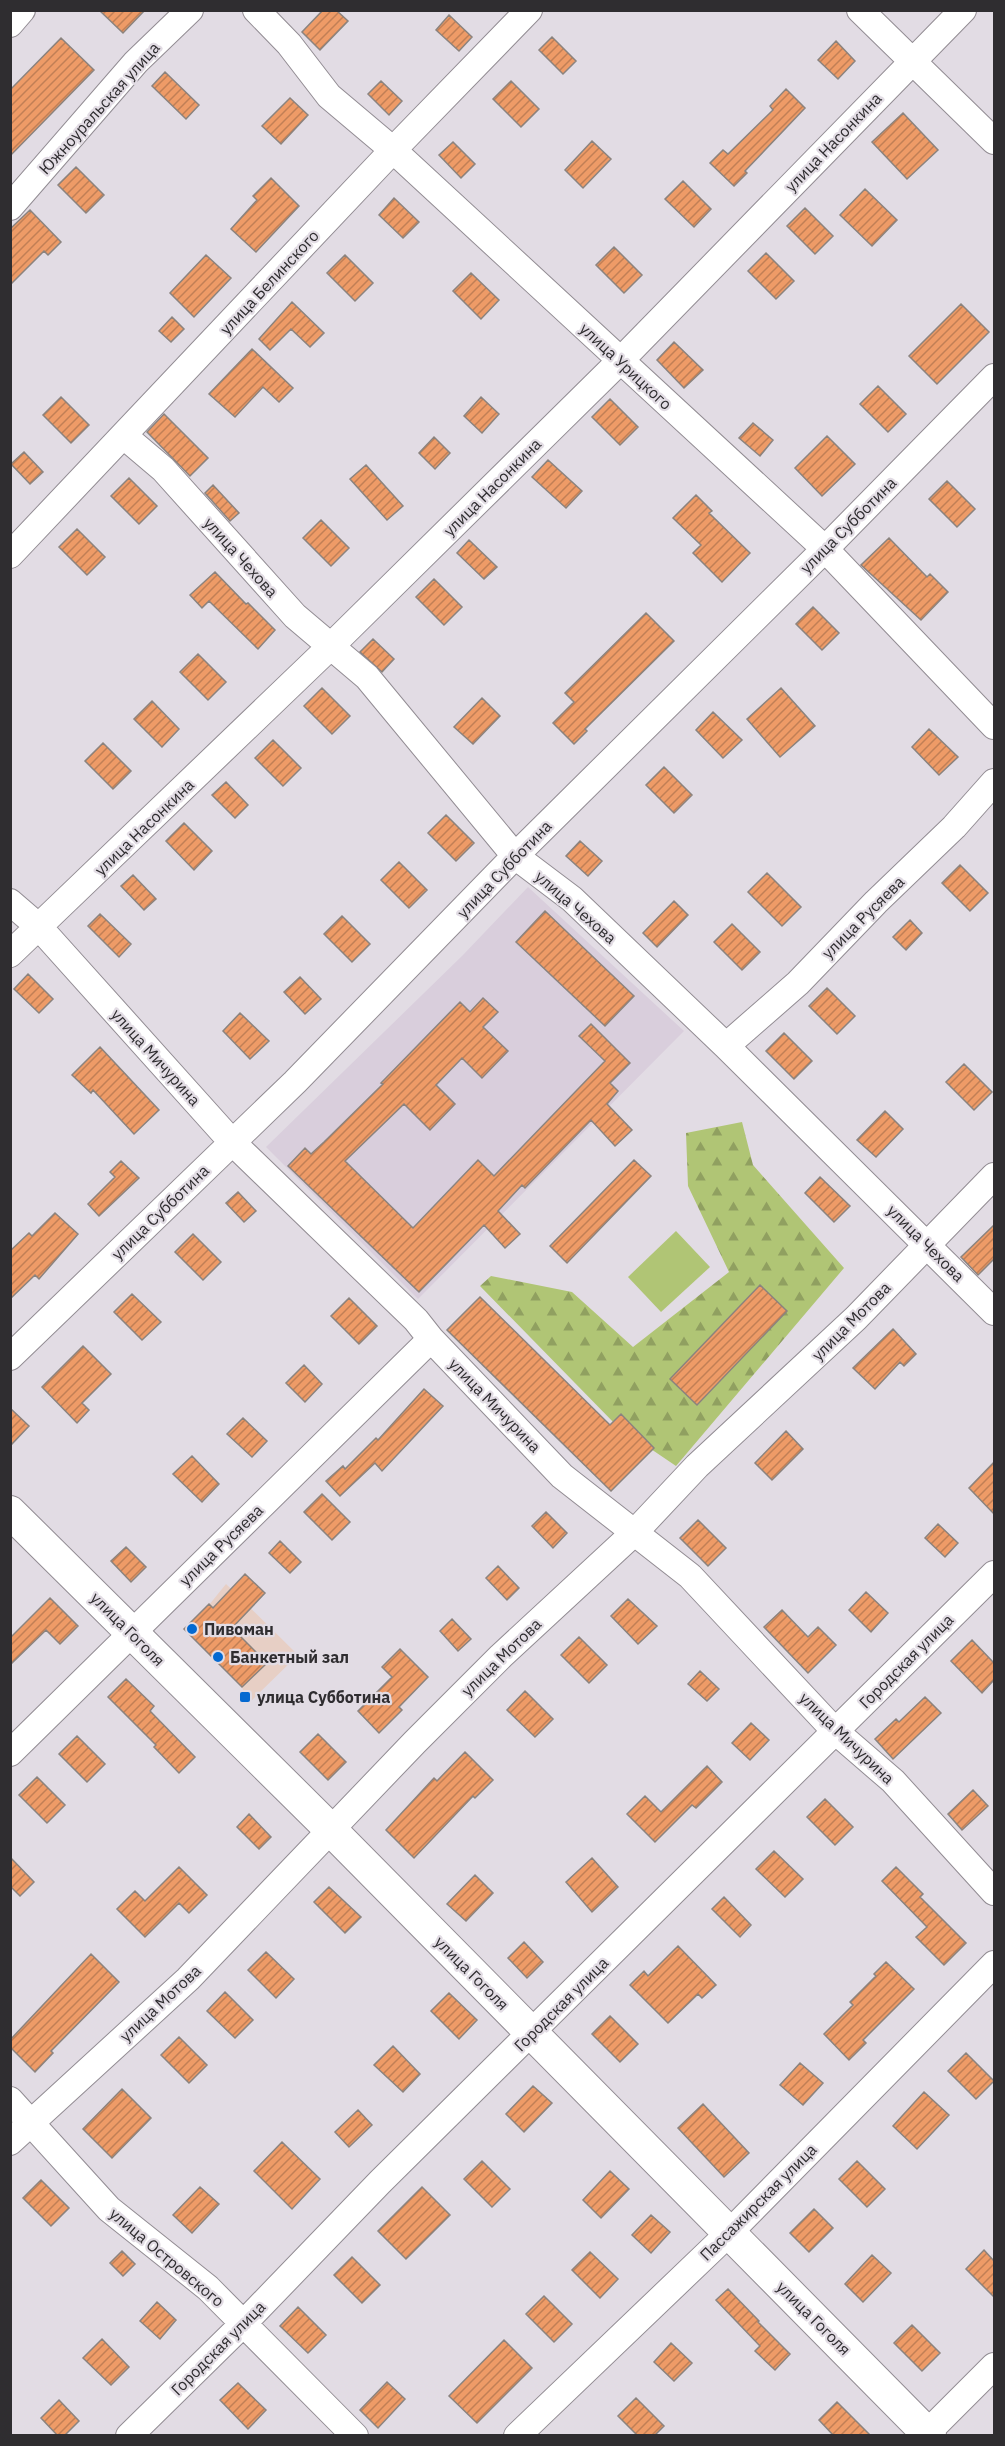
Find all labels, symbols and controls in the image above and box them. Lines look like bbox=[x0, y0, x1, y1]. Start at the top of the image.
street label: Южноуральская улица bbox=[34, 37, 164, 178]
street label: улица Насонкина bbox=[781, 88, 886, 196]
street label: улица Белинского bbox=[215, 225, 323, 339]
street label: улица Урицкого bbox=[576, 318, 676, 414]
street label: улица Насонкина bbox=[439, 433, 546, 540]
street label: улица Субботина bbox=[796, 472, 901, 577]
street label: улица Чехова bbox=[200, 513, 283, 602]
street label: улица Насонкина bbox=[90, 774, 198, 879]
street label: улица Субботина bbox=[452, 816, 556, 922]
street label: улица Чехова bbox=[531, 866, 621, 948]
street label: улица Русяева bbox=[818, 871, 909, 962]
street label: улица Мичурина bbox=[107, 1004, 205, 1110]
street label: улица Субботина bbox=[107, 1160, 213, 1264]
street label: улица Чехова bbox=[883, 1200, 969, 1286]
street label: улица Мотова bbox=[807, 1277, 895, 1365]
street label: улица Мичурина bbox=[445, 1354, 545, 1457]
street label: улица Русяева bbox=[175, 1500, 267, 1590]
street label: улица Гоголя bbox=[87, 1588, 169, 1670]
street label: Городская улица bbox=[855, 1609, 958, 1712]
street label: улица Мотова bbox=[457, 1614, 546, 1700]
place label: Пивоман bbox=[204, 1619, 274, 1639]
marker: Пивоман bbox=[185, 1622, 199, 1636]
place label: Банкетный зал bbox=[230, 1647, 349, 1667]
marker: Банкетный зал bbox=[211, 1650, 225, 1664]
place label: улица Субботина bbox=[257, 1687, 390, 1707]
street label: улица Мичурина bbox=[796, 1688, 899, 1788]
marker: улица Субботина bbox=[238, 1690, 252, 1704]
street label: улица Гоголя bbox=[431, 1932, 513, 2014]
street label: Городская улица bbox=[510, 1952, 613, 2055]
street label: улица Мотова bbox=[115, 1960, 205, 2046]
street label: Пассажирская улица bbox=[695, 2139, 821, 2265]
street label: улица Островского bbox=[106, 2203, 228, 2311]
street label: улица Гоголя bbox=[773, 2277, 855, 2359]
street label: Городская улица bbox=[167, 2296, 270, 2399]

